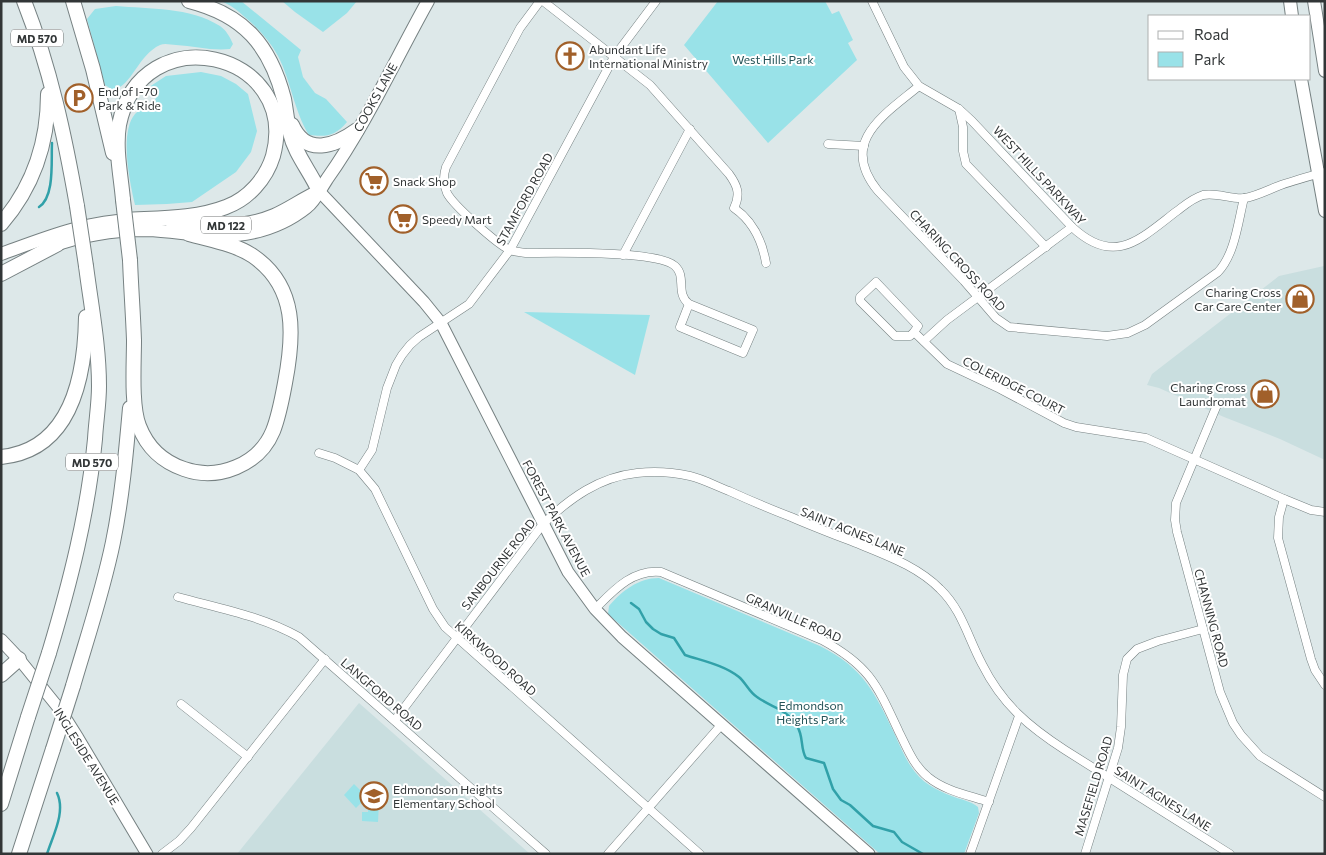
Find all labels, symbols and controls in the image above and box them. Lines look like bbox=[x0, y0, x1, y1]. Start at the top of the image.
legend bbox=[1148, 15, 1311, 80]
text: Road bbox=[1194, 25, 1229, 43]
road number: MD 570 bbox=[11, 29, 63, 46]
church icon: Abundant Life International Ministry bbox=[555, 41, 585, 71]
place label: Abundant Life International Ministry bbox=[589, 42, 708, 70]
text: Park bbox=[1194, 50, 1225, 68]
park label: West Hills Park bbox=[732, 52, 814, 66]
street label: COOKS LANE bbox=[350, 60, 400, 134]
parking icon: End of I-70 Park & Ride bbox=[64, 83, 94, 113]
place label: End of I-70 Park & Ride bbox=[98, 84, 161, 112]
street label: WEST HILLS PARKWAY bbox=[991, 123, 1089, 227]
street label: STAMFORD ROAD bbox=[493, 150, 555, 248]
supermarket icon: Snack Shop bbox=[359, 166, 389, 196]
place label: Snack Shop bbox=[393, 174, 456, 188]
supermarket icon: Speedy Mart bbox=[388, 204, 418, 234]
street label: CHARING CROSS ROAD bbox=[907, 206, 1009, 314]
place label: Speedy Mart bbox=[422, 212, 492, 226]
road number: MD 122 bbox=[201, 216, 251, 234]
shop icon: Charing Cross Car Care Center bbox=[1285, 284, 1315, 314]
place label: Charing Cross Car Care Center bbox=[1194, 285, 1281, 313]
street label: COLERIDGE COURT bbox=[961, 353, 1068, 417]
shop icon: Charing Cross Laundromat bbox=[1250, 379, 1280, 409]
place label: Charing Cross Laundromat bbox=[1170, 380, 1246, 408]
road number: MD 570 bbox=[66, 454, 118, 471]
street label: FOREST PARK AVENUE bbox=[520, 457, 594, 579]
street label: SAINT AGNES LANE bbox=[799, 504, 907, 558]
street label: SANBOURNE ROAD bbox=[458, 516, 538, 612]
street label: CHANNING ROAD bbox=[1192, 567, 1232, 669]
street label: GRANVILLE ROAD bbox=[744, 590, 844, 644]
street label: KIRKWOOD ROAD bbox=[452, 618, 540, 698]
street label: LANGFORD ROAD bbox=[338, 655, 426, 733]
park label: Edmondson Heights Park bbox=[776, 698, 846, 726]
street label: INGLESIDE AVENUE bbox=[52, 705, 122, 807]
street label: MASEFIELD ROAD bbox=[1071, 734, 1115, 838]
street label: SAINT AGNES LANE bbox=[1112, 763, 1214, 833]
school or university icon: Edmondson Heights Elementary School bbox=[359, 781, 389, 811]
place label: Edmondson Heights Elementary School bbox=[393, 782, 502, 810]

